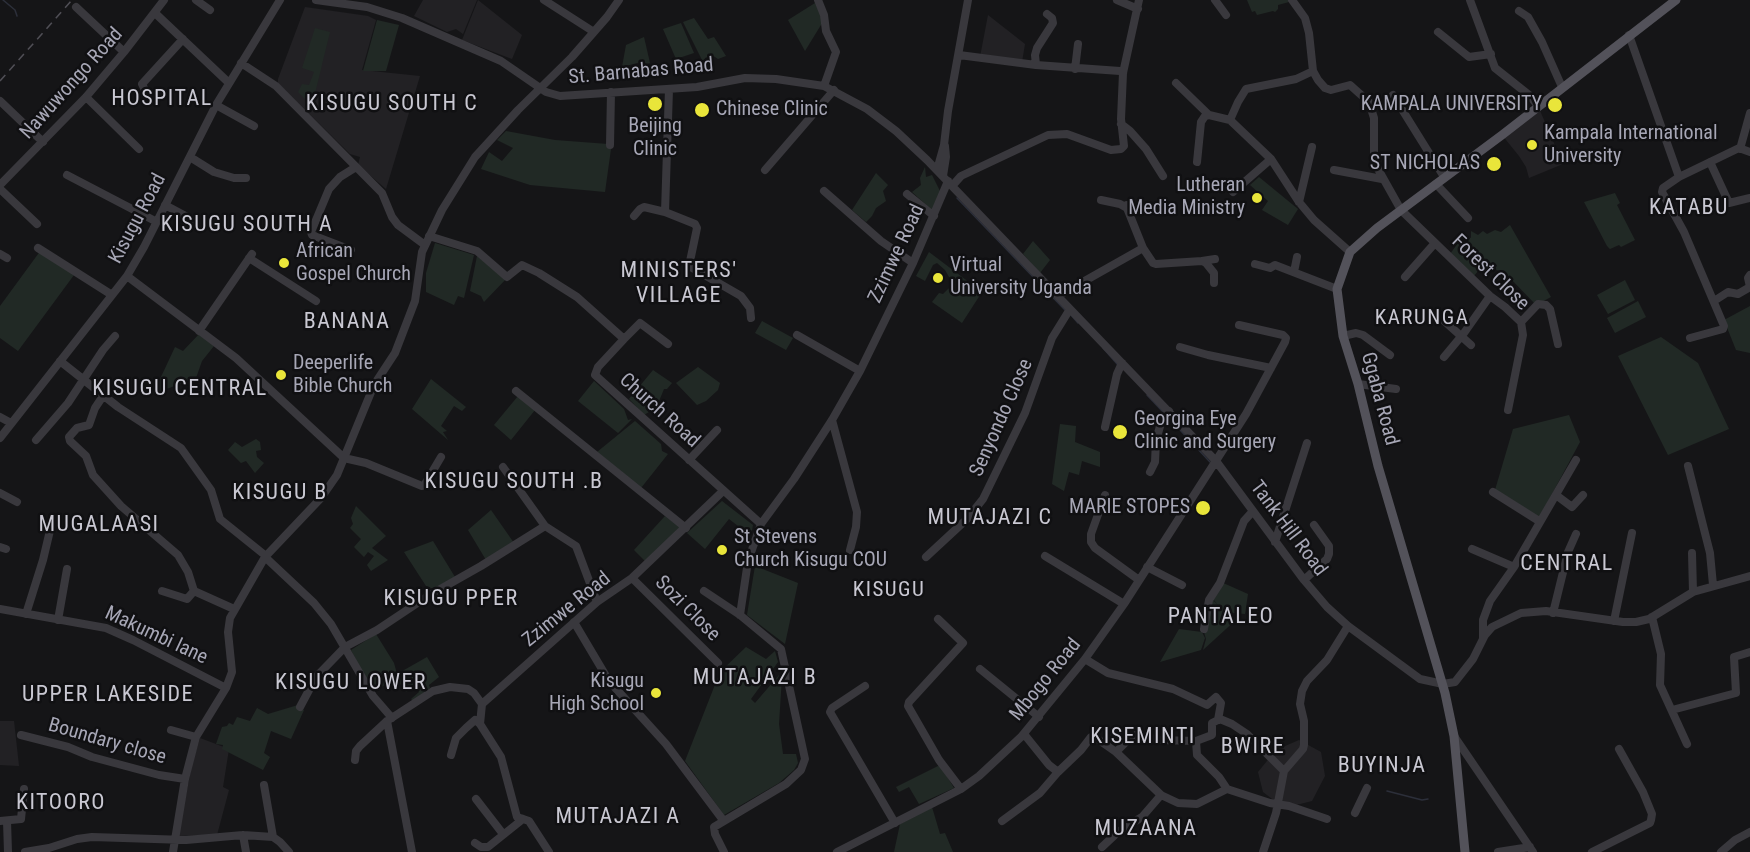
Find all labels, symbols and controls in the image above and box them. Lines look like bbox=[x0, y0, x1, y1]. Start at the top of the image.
street label: Nawuwongo Road bbox=[16, 23, 128, 145]
street label: St. Barnabas Road bbox=[568, 54, 714, 90]
district label: HOSPITAL bbox=[111, 86, 213, 112]
district label: KISUGU SOUTH C bbox=[306, 91, 478, 117]
place label: KAMPALA UNIVERSITY bbox=[1361, 93, 1542, 117]
marker: Beijing Clinic bbox=[646, 95, 664, 113]
marker: KAMPALA UNIVERSITY bbox=[1546, 96, 1564, 114]
place label: Chinese Clinic bbox=[716, 98, 828, 122]
marker: Chinese Clinic bbox=[693, 101, 711, 119]
place label: Beijing Clinic bbox=[628, 115, 682, 162]
place label: Kampala International University bbox=[1544, 122, 1717, 169]
marker: Kampala International University bbox=[1525, 138, 1539, 152]
place label: ST NICHOLAS bbox=[1370, 152, 1480, 176]
marker: ST NICHOLAS bbox=[1485, 155, 1503, 173]
street label: Kisugu Road bbox=[104, 170, 172, 268]
place label: Lutheran Media Ministry bbox=[1128, 174, 1245, 221]
marker: Lutheran Media Ministry bbox=[1250, 191, 1264, 205]
district label: KATABU bbox=[1649, 195, 1729, 221]
street label: Zzimwe Road bbox=[864, 201, 930, 307]
district label: KISUGU SOUTH A bbox=[161, 212, 333, 238]
street label: Forest Close bbox=[1446, 230, 1534, 316]
place label: African Gospel Church bbox=[296, 240, 411, 287]
place label: Virtual University Uganda bbox=[950, 254, 1092, 301]
marker: African Gospel Church bbox=[277, 256, 291, 270]
district label: MINISTERS' VILLAGE bbox=[621, 258, 737, 310]
marker: Virtual University Uganda bbox=[931, 271, 945, 285]
district label: KARUNGA bbox=[1375, 306, 1469, 332]
district label: BANANA bbox=[304, 309, 390, 335]
street label: Ggaba Road bbox=[1355, 350, 1403, 448]
place label: Deeperlife Bible Church bbox=[293, 352, 392, 399]
street label: Senyondo Close bbox=[965, 355, 1039, 481]
marker: Deeperlife Bible Church bbox=[274, 368, 288, 382]
street label: Church Road bbox=[614, 369, 704, 453]
district label: KISUGU CENTRAL bbox=[92, 376, 268, 402]
place label: Georgina Eye Clinic and Surgery bbox=[1134, 408, 1276, 455]
marker: Georgina Eye Clinic and Surgery bbox=[1111, 423, 1129, 441]
district label: KISUGU SOUTH .B bbox=[424, 469, 604, 495]
street label: Tank Hill Road bbox=[1244, 477, 1332, 581]
district label: KISUGU B bbox=[232, 480, 328, 506]
place label: MARIE STOPES bbox=[1069, 496, 1190, 520]
marker: MARIE STOPES bbox=[1194, 499, 1212, 517]
district label: MUTAJAZI C bbox=[928, 505, 1052, 531]
district label: MUGALAASI bbox=[38, 512, 160, 538]
place label: St Stevens Church Kisugu COU bbox=[734, 526, 887, 573]
marker: St Stevens Church Kisugu COU bbox=[715, 543, 729, 557]
district label: CENTRAL bbox=[1520, 551, 1614, 577]
street label: Zzimwe Road bbox=[518, 567, 616, 653]
street label: Sozi Close bbox=[649, 571, 725, 647]
district label: KISUGU bbox=[853, 578, 925, 604]
district label: KISUGU PPER bbox=[383, 586, 519, 612]
street label: Makumbi lane bbox=[101, 602, 211, 670]
district label: PANTALEO bbox=[1168, 604, 1274, 630]
street label: Mbogo Road bbox=[1005, 634, 1087, 726]
district label: MUTAJAZI B bbox=[693, 665, 817, 691]
district label: KISUGU LOWER bbox=[275, 670, 427, 696]
place label: Kisugu High School bbox=[549, 670, 644, 717]
district label: UPPER LAKESIDE bbox=[22, 682, 194, 708]
marker: Kisugu High School bbox=[649, 686, 663, 700]
street label: Boundary close bbox=[45, 714, 169, 770]
district label: KISEMINTI bbox=[1090, 724, 1196, 750]
district label: BWIRE bbox=[1221, 734, 1285, 760]
district label: BUYINJA bbox=[1338, 753, 1426, 779]
district label: KITOORO bbox=[16, 790, 106, 816]
district label: MUTAJAZI A bbox=[555, 804, 681, 830]
district label: MUZAANA bbox=[1094, 816, 1198, 842]

